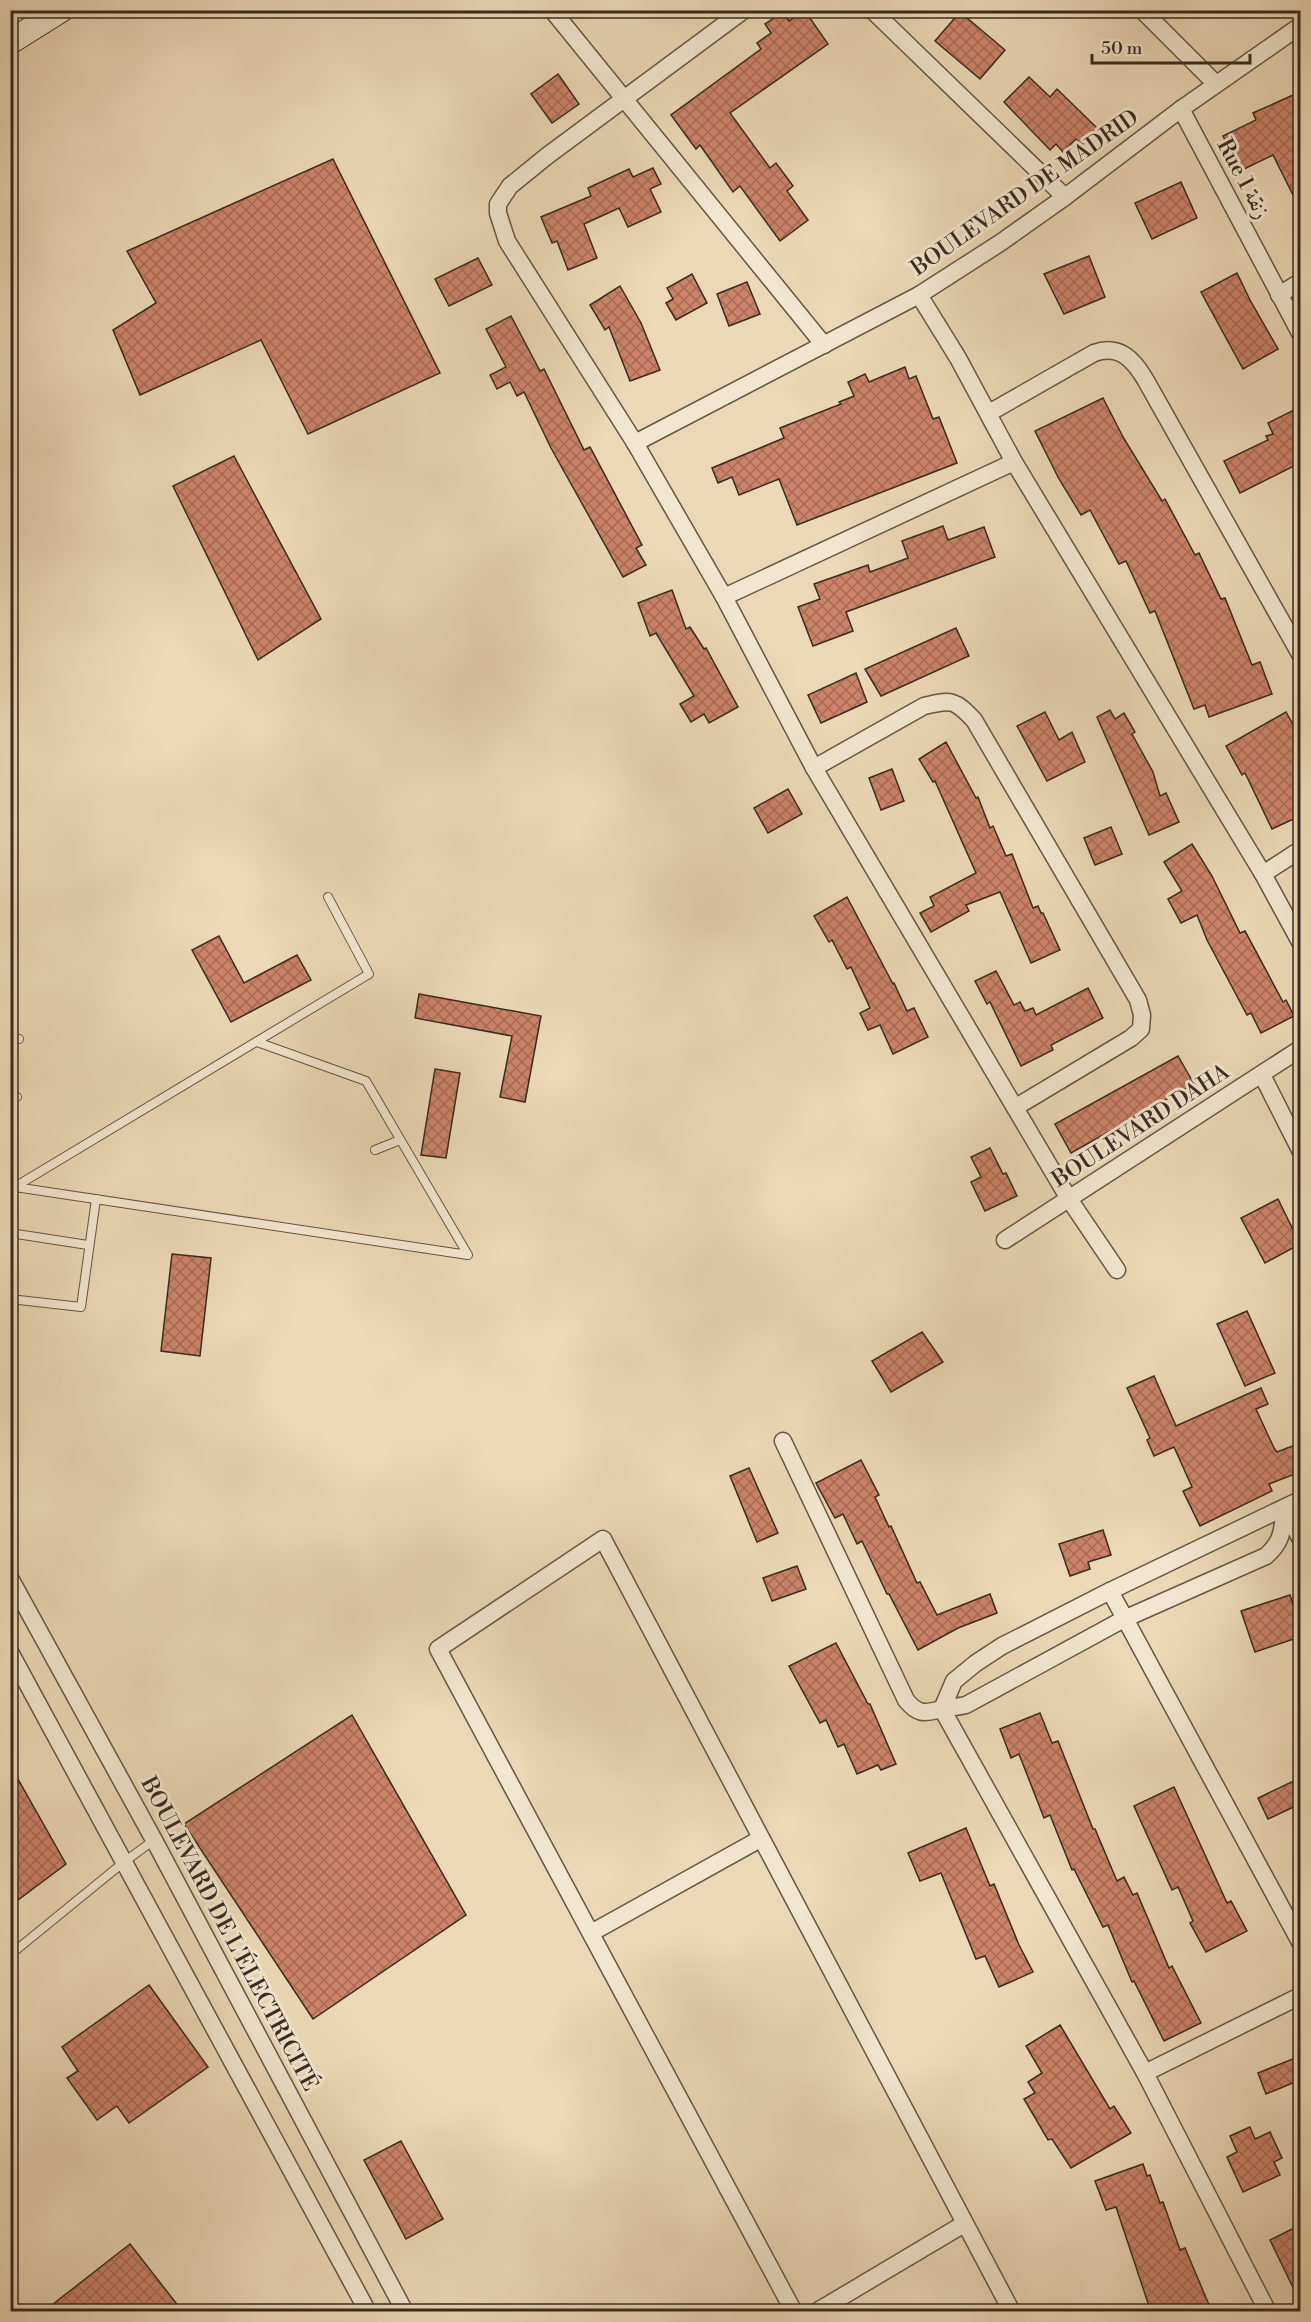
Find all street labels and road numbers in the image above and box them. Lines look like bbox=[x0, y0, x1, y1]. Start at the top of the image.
street label: BOULEVARD DE MADRID bbox=[905, 104, 1144, 283]
street label: Rue 1 زنقة bbox=[1211, 134, 1275, 224]
street label: BOULEVARD DAHA bbox=[1046, 1058, 1236, 1194]
street label: BOULEVARD DE L'ÉLECTRICITÉ bbox=[134, 1771, 324, 2096]

